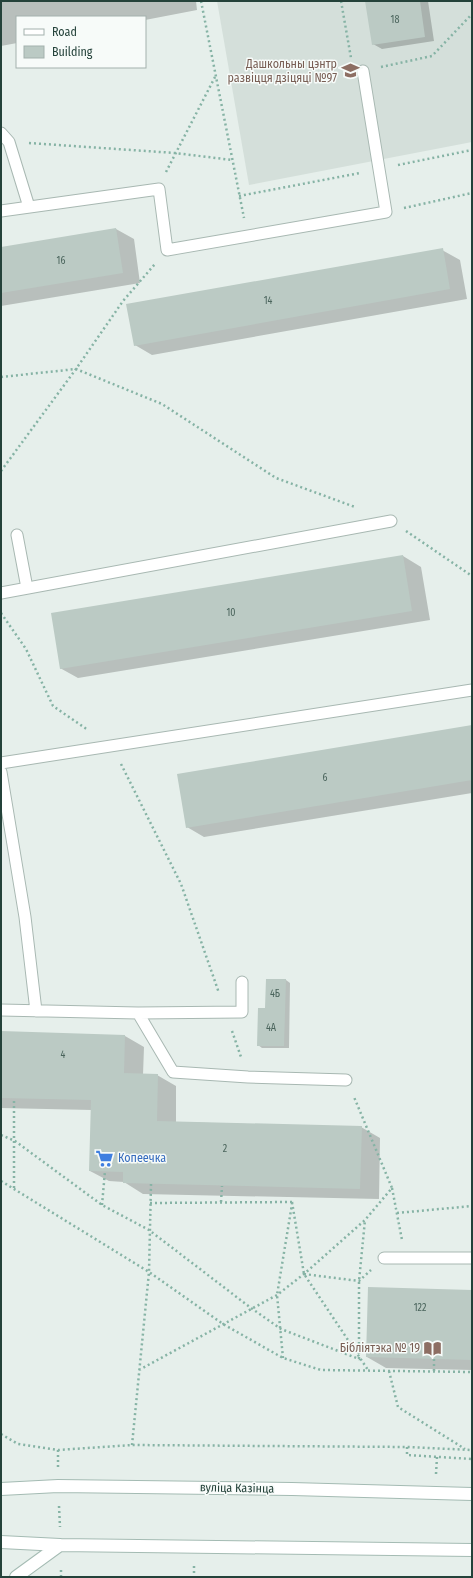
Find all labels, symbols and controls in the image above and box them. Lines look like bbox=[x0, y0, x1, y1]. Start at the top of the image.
house number: 18 bbox=[391, 14, 399, 26]
legend bbox=[16, 16, 146, 68]
text: Road bbox=[52, 25, 77, 39]
text: Building bbox=[52, 45, 93, 59]
place label: Дашкольны цэнтр развіцця дзіцяці №97 bbox=[227, 57, 337, 85]
school or university icon: Дашкольны цэнтр развіцця дзіцяці №97 bbox=[340, 61, 360, 81]
house number: 16 bbox=[57, 255, 65, 267]
house number: 14 bbox=[264, 295, 273, 307]
house number: 10 bbox=[226, 607, 236, 619]
house number: 6 bbox=[323, 772, 328, 784]
house number: 4Б bbox=[270, 988, 280, 1000]
house number: 4А bbox=[266, 1022, 277, 1034]
house number: 4 bbox=[61, 1049, 66, 1061]
house number: 2 bbox=[223, 1143, 228, 1155]
supermarket icon: Копеечка bbox=[95, 1148, 115, 1168]
place label: Копеечка bbox=[118, 1151, 166, 1165]
house number: 122 bbox=[414, 1302, 427, 1314]
library icon: Бібліятэка № 19 bbox=[423, 1338, 443, 1358]
place label: Бібліятэка № 19 bbox=[340, 1341, 420, 1355]
street label: вуліца Казінца bbox=[200, 1480, 274, 1496]

